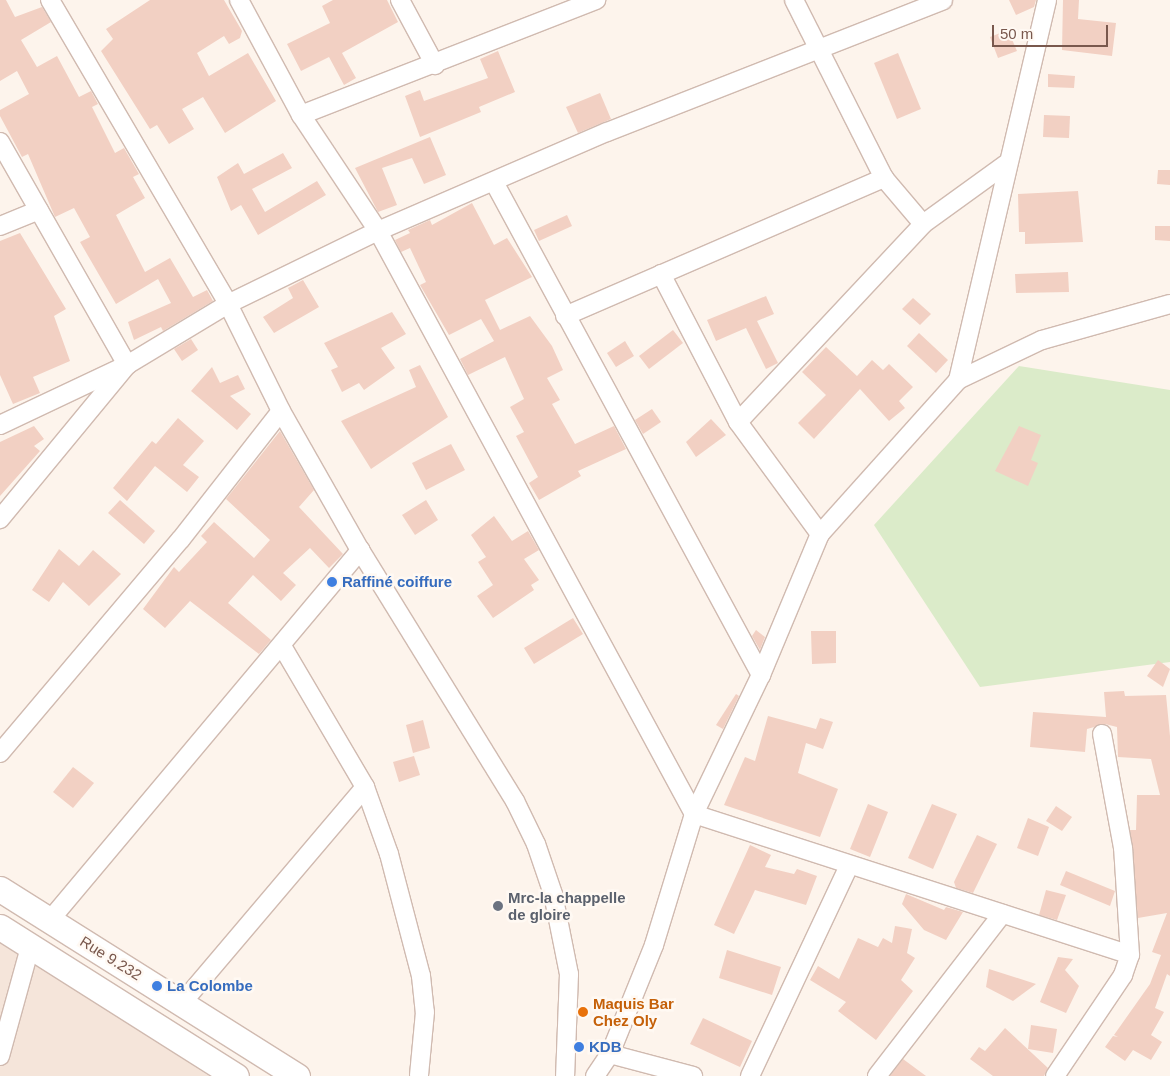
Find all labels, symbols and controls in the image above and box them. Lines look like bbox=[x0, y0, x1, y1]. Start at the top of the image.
scale bar bbox=[995, 15, 1111, 47]
text: 50 m bbox=[1000, 25, 1033, 42]
place label: Raffiné coiffure bbox=[342, 573, 452, 591]
marker: Raffiné coiffure bbox=[326, 576, 338, 588]
place label: Mrc-la chappelle de gloire bbox=[508, 888, 626, 923]
marker: Mrc-la chappelle de gloire bbox=[492, 900, 504, 912]
street label: Rue 9.232 bbox=[77, 932, 145, 984]
place label: La Colombe bbox=[167, 977, 253, 995]
marker: La Colombe bbox=[151, 980, 163, 992]
place label: Maquis Bar Chez Oly bbox=[593, 994, 674, 1029]
marker: Maquis Bar Chez Oly bbox=[577, 1006, 589, 1018]
place label: KDB bbox=[589, 1038, 621, 1056]
marker: KDB bbox=[573, 1041, 585, 1053]

